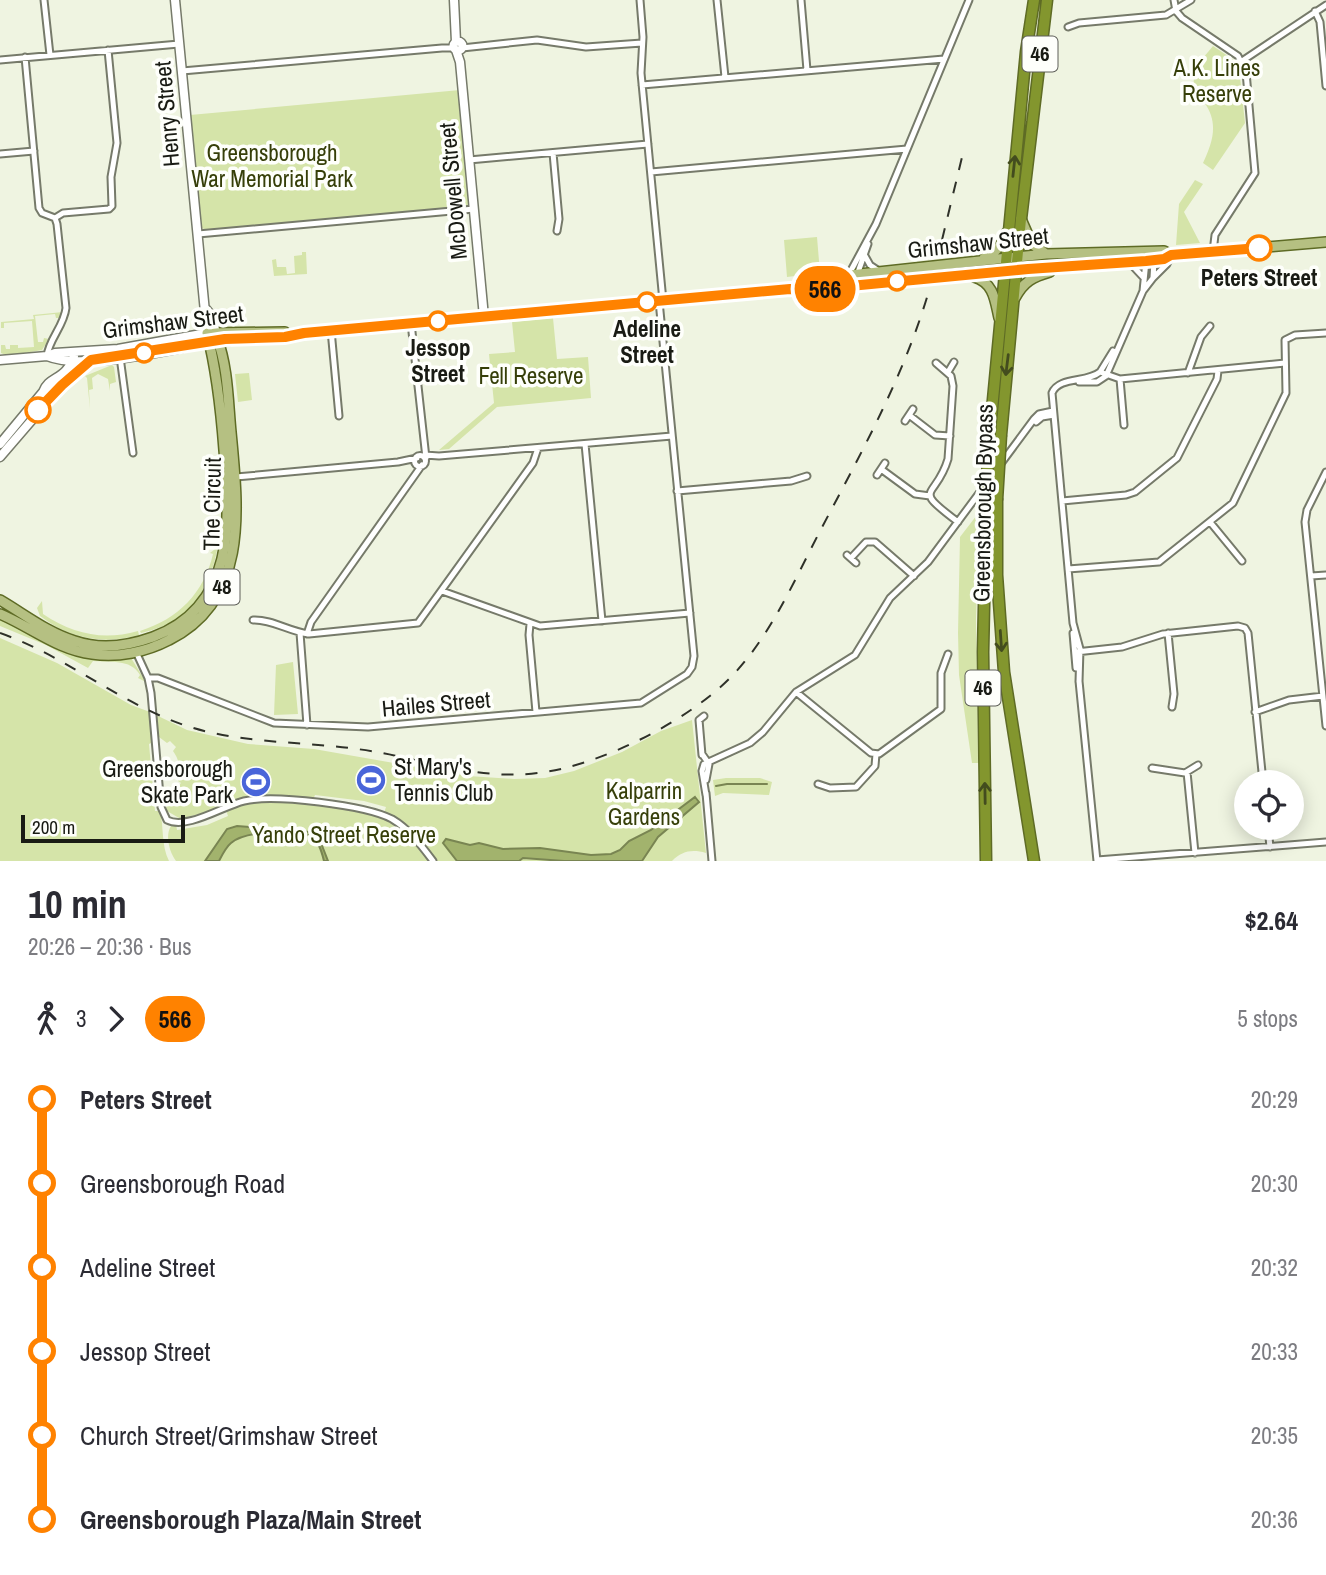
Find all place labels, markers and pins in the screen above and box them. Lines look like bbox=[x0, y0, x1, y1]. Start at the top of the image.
marker: Peters Street bbox=[1246, 235, 1272, 261]
place label: Peters Street bbox=[1201, 262, 1317, 293]
unlabelled marker bbox=[887, 271, 907, 291]
marker: Adeline Street bbox=[637, 292, 657, 312]
marker: Jessop Street bbox=[428, 311, 448, 331]
place label: Adeline Street bbox=[613, 313, 681, 370]
place label: Jessop Street bbox=[406, 332, 471, 389]
unlabelled marker bbox=[134, 343, 154, 363]
unlabelled marker bbox=[25, 397, 51, 423]
place label: St Mary's Tennis Club bbox=[394, 751, 494, 808]
place label: Greensborough Skate Park bbox=[102, 753, 234, 810]
sports icon: St Mary's Tennis Club bbox=[354, 763, 388, 797]
sports icon: Greensborough Skate Park bbox=[239, 765, 273, 799]

